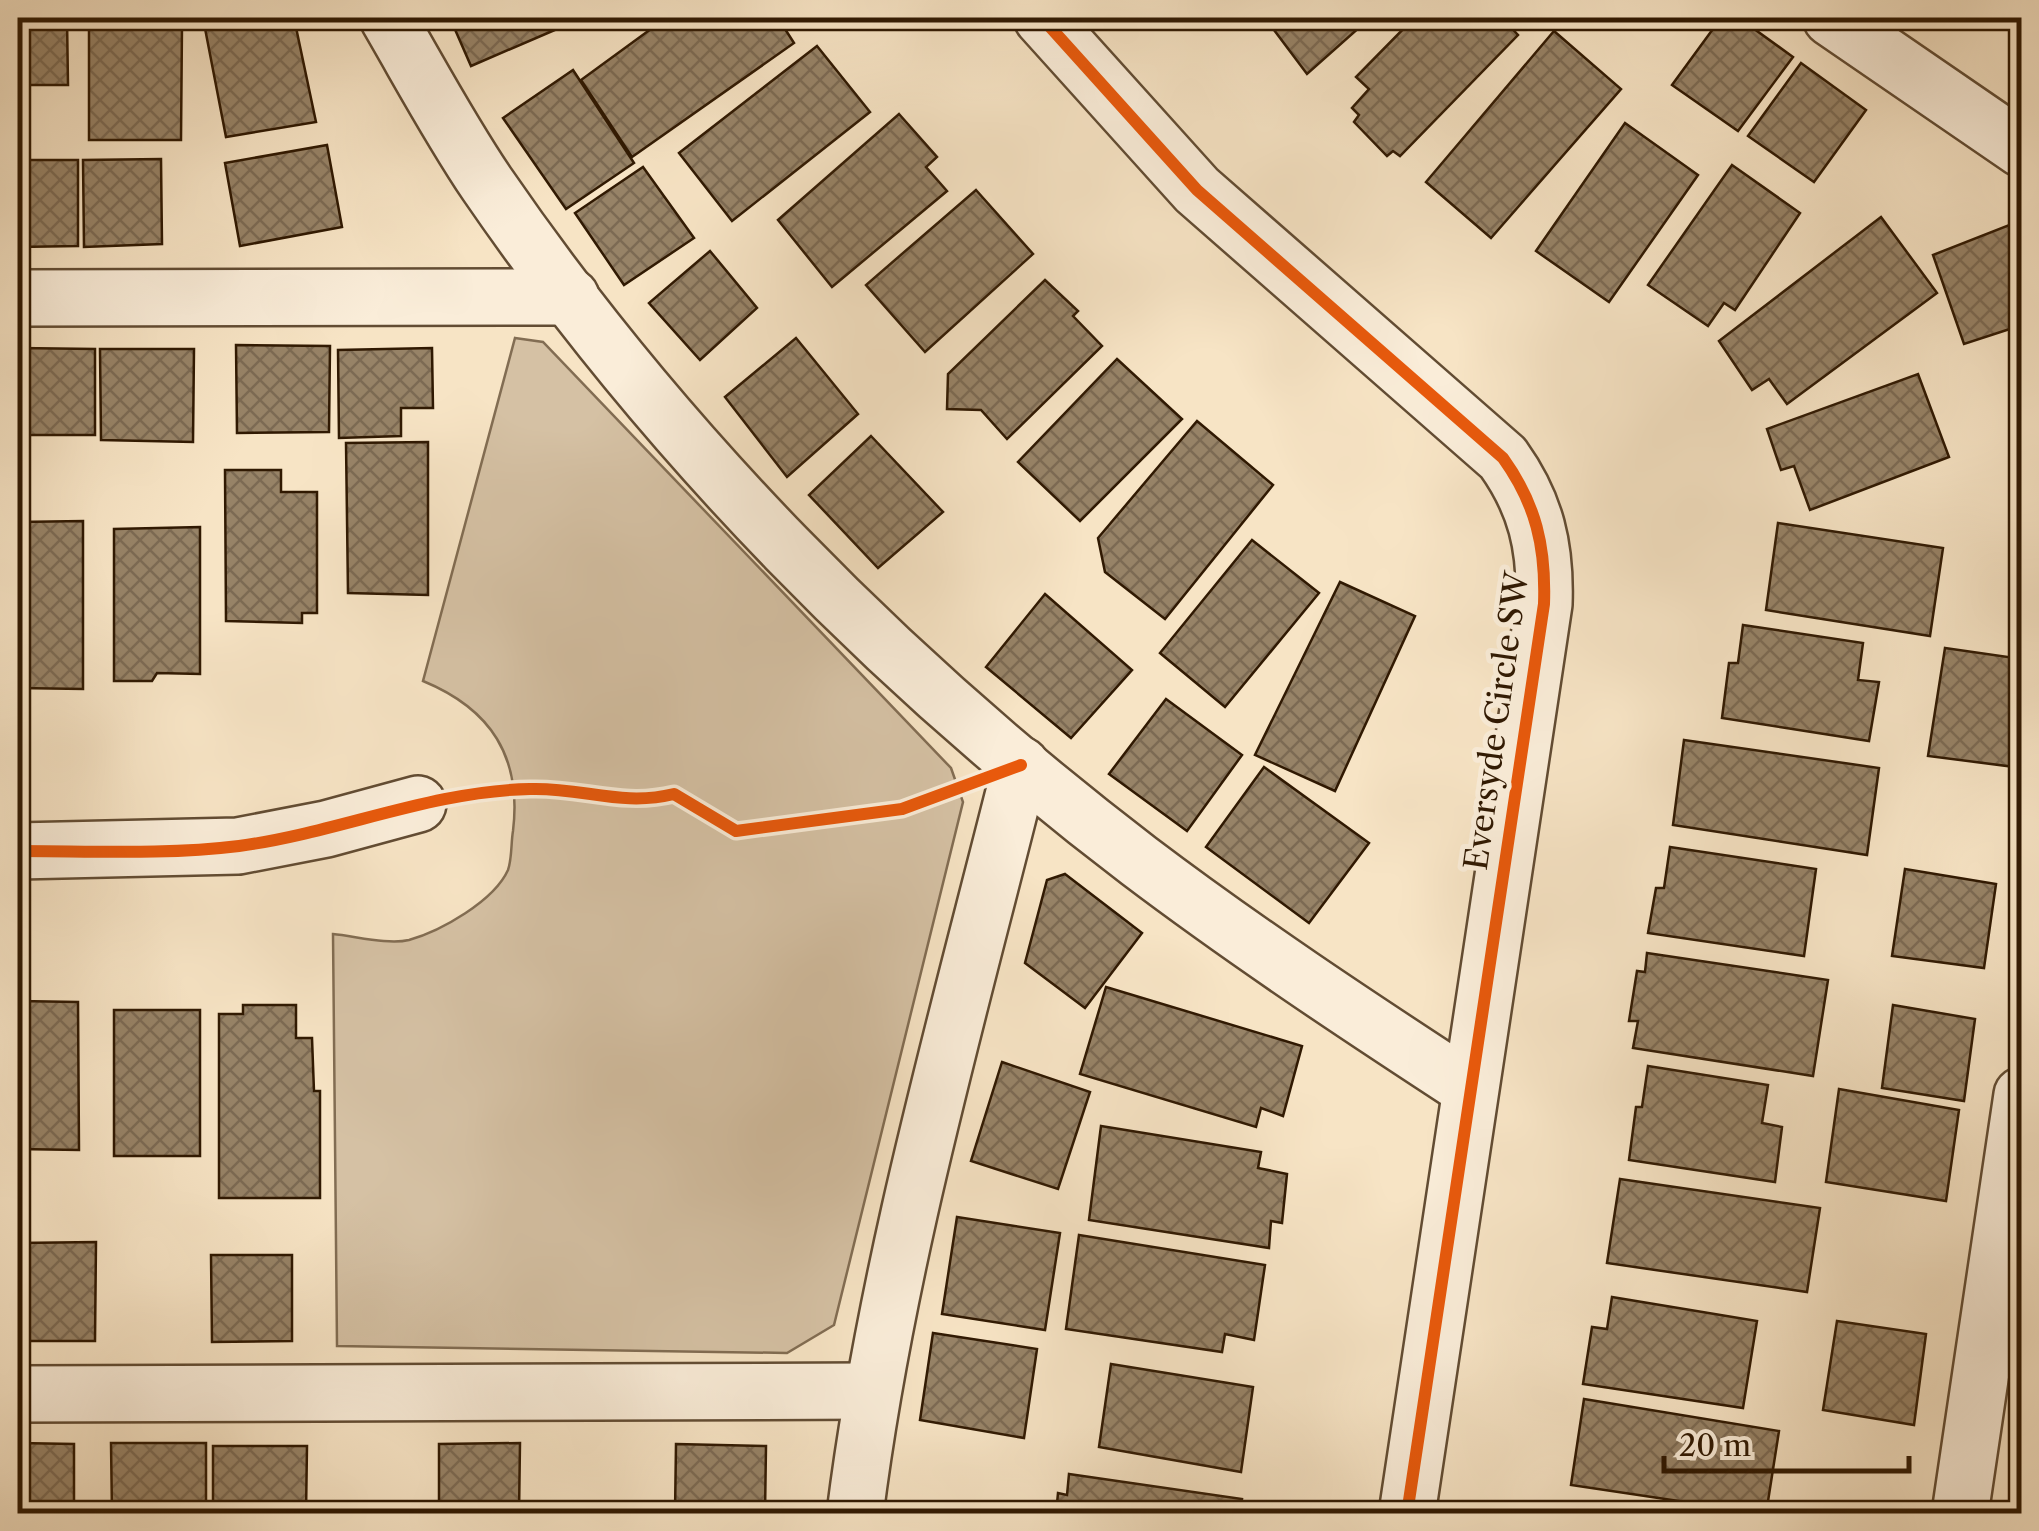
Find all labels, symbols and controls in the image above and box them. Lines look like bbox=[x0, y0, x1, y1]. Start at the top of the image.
street label: Eversyde Circle SW bbox=[1456, 568, 1536, 873]
scale bar bbox=[1664, 1411, 1909, 1473]
text: 20 m bbox=[1679, 1427, 1751, 1464]

